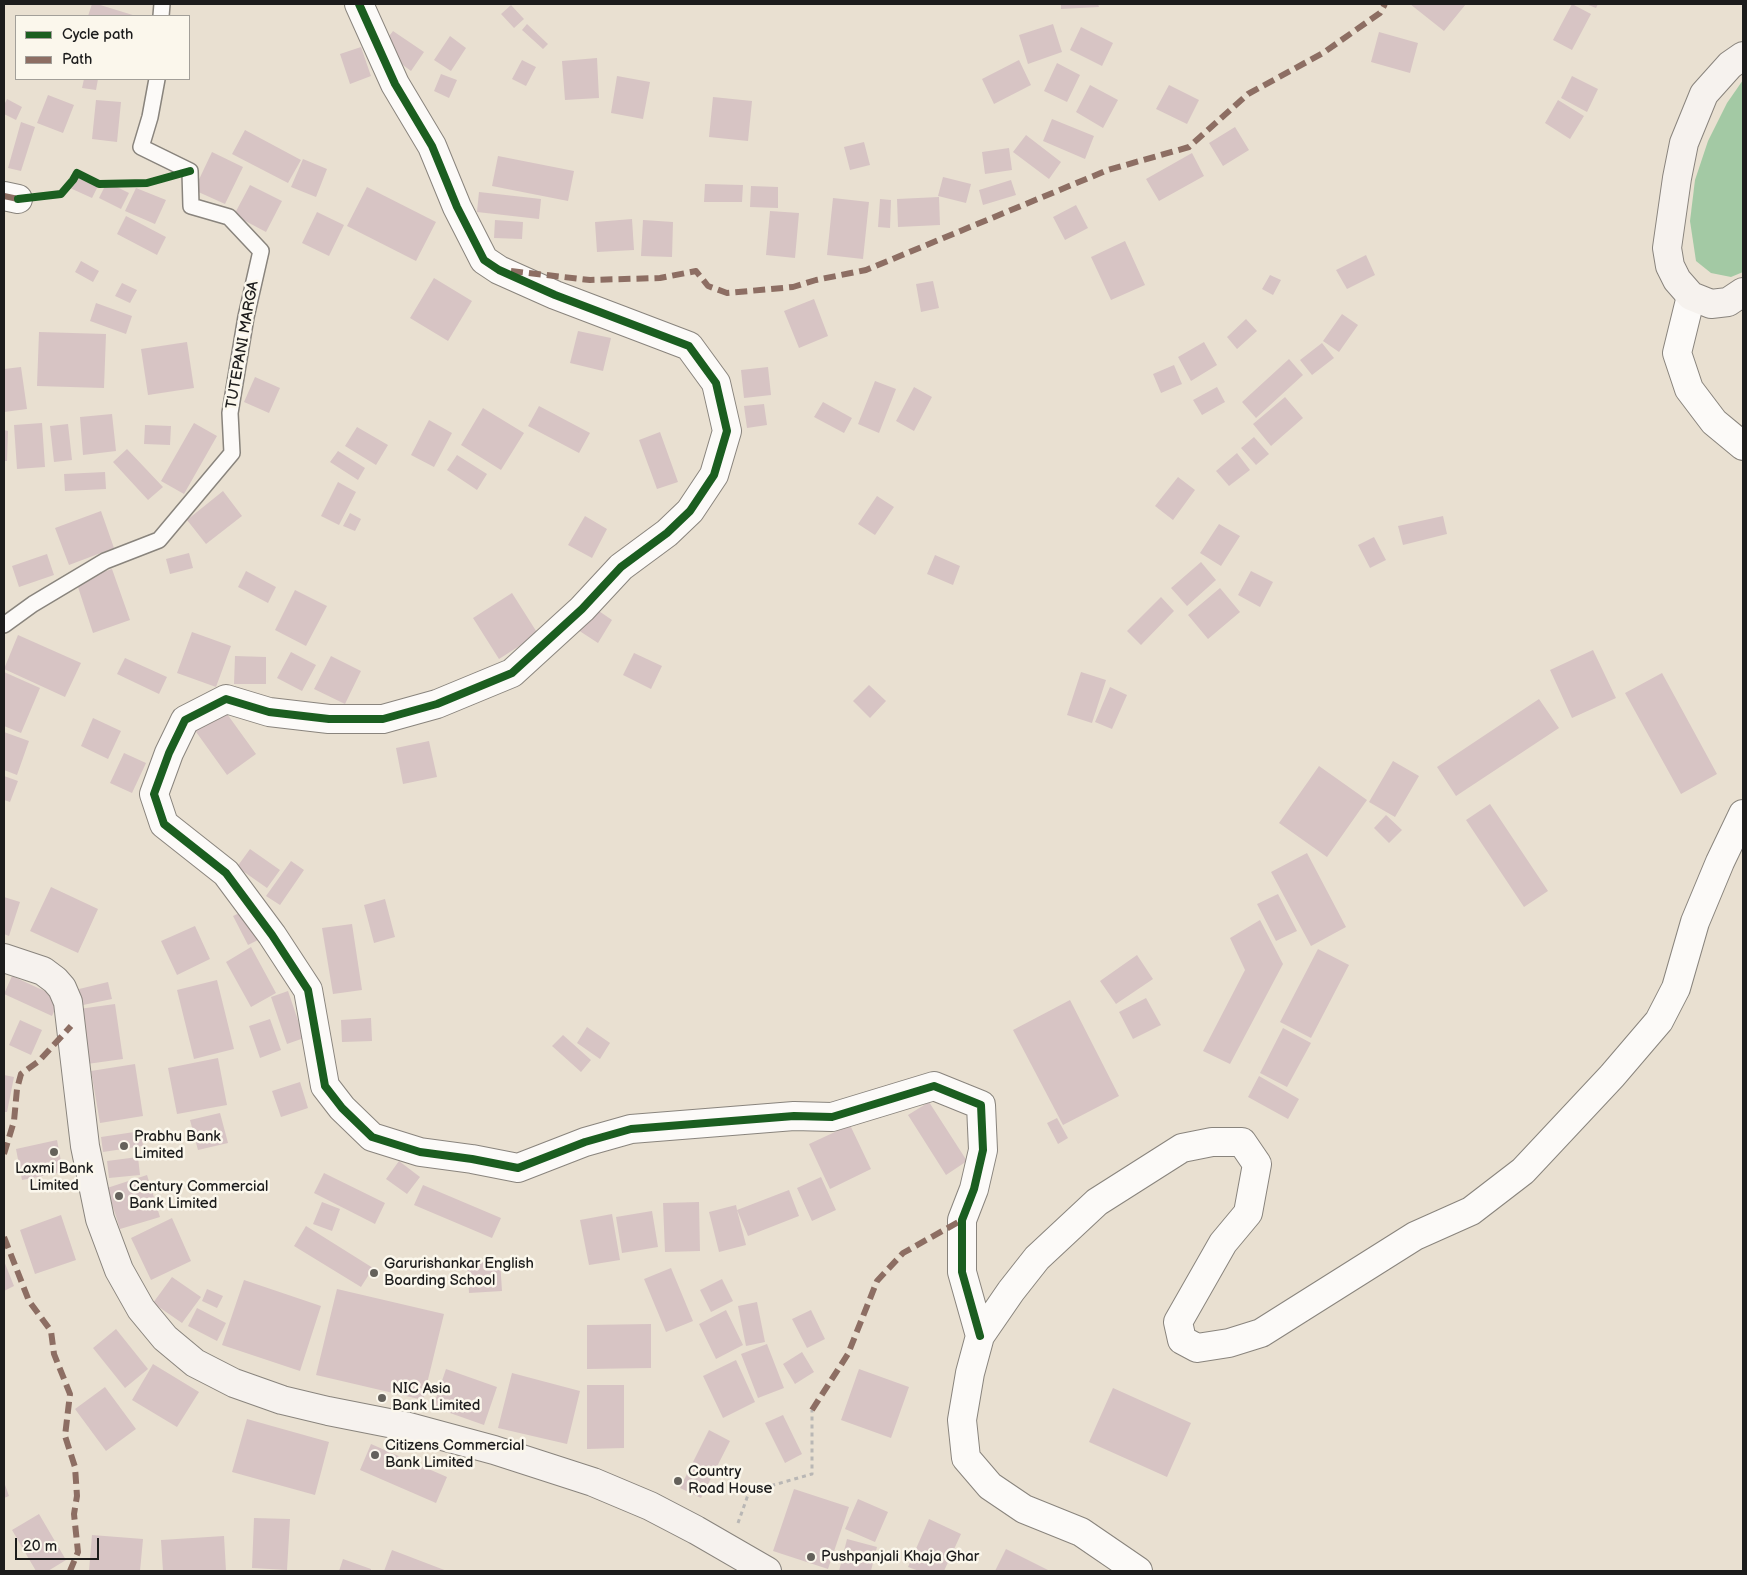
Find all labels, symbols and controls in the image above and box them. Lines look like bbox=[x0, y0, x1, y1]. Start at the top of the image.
legend bbox=[15, 15, 190, 80]
text: Cycle path bbox=[62, 25, 133, 44]
text: Path bbox=[62, 50, 92, 69]
street label: TUTEPANI MARGA bbox=[223, 280, 263, 410]
place label: Prabhu Bank Limited bbox=[134, 1128, 221, 1163]
marker: Prabhu Bank Limited bbox=[118, 1140, 130, 1152]
marker: Laxmi Bank Limited bbox=[48, 1146, 60, 1158]
place label: Laxmi Bank Limited bbox=[15, 1160, 93, 1195]
place label: Century Commercial Bank Limited bbox=[129, 1178, 268, 1213]
marker: Century Commercial Bank Limited bbox=[113, 1190, 125, 1202]
place label: Garurishankar English Boarding School bbox=[384, 1255, 534, 1290]
marker: Garurishankar English Boarding School bbox=[368, 1267, 380, 1279]
place label: NIC Asia Bank Limited bbox=[392, 1380, 480, 1415]
marker: NIC Asia Bank Limited bbox=[376, 1392, 388, 1404]
place label: Citizens Commercial Bank Limited bbox=[385, 1437, 524, 1472]
marker: Citizens Commercial Bank Limited bbox=[369, 1449, 381, 1461]
place label: Country Road House bbox=[688, 1463, 772, 1498]
marker: Country Road House bbox=[672, 1475, 684, 1487]
scale bar bbox=[18, 1528, 101, 1560]
text: 20 m bbox=[23, 1537, 57, 1556]
place label: Pushpanjali Khaja Ghar bbox=[821, 1548, 979, 1566]
marker: Pushpanjali Khaja Ghar bbox=[805, 1551, 817, 1563]

